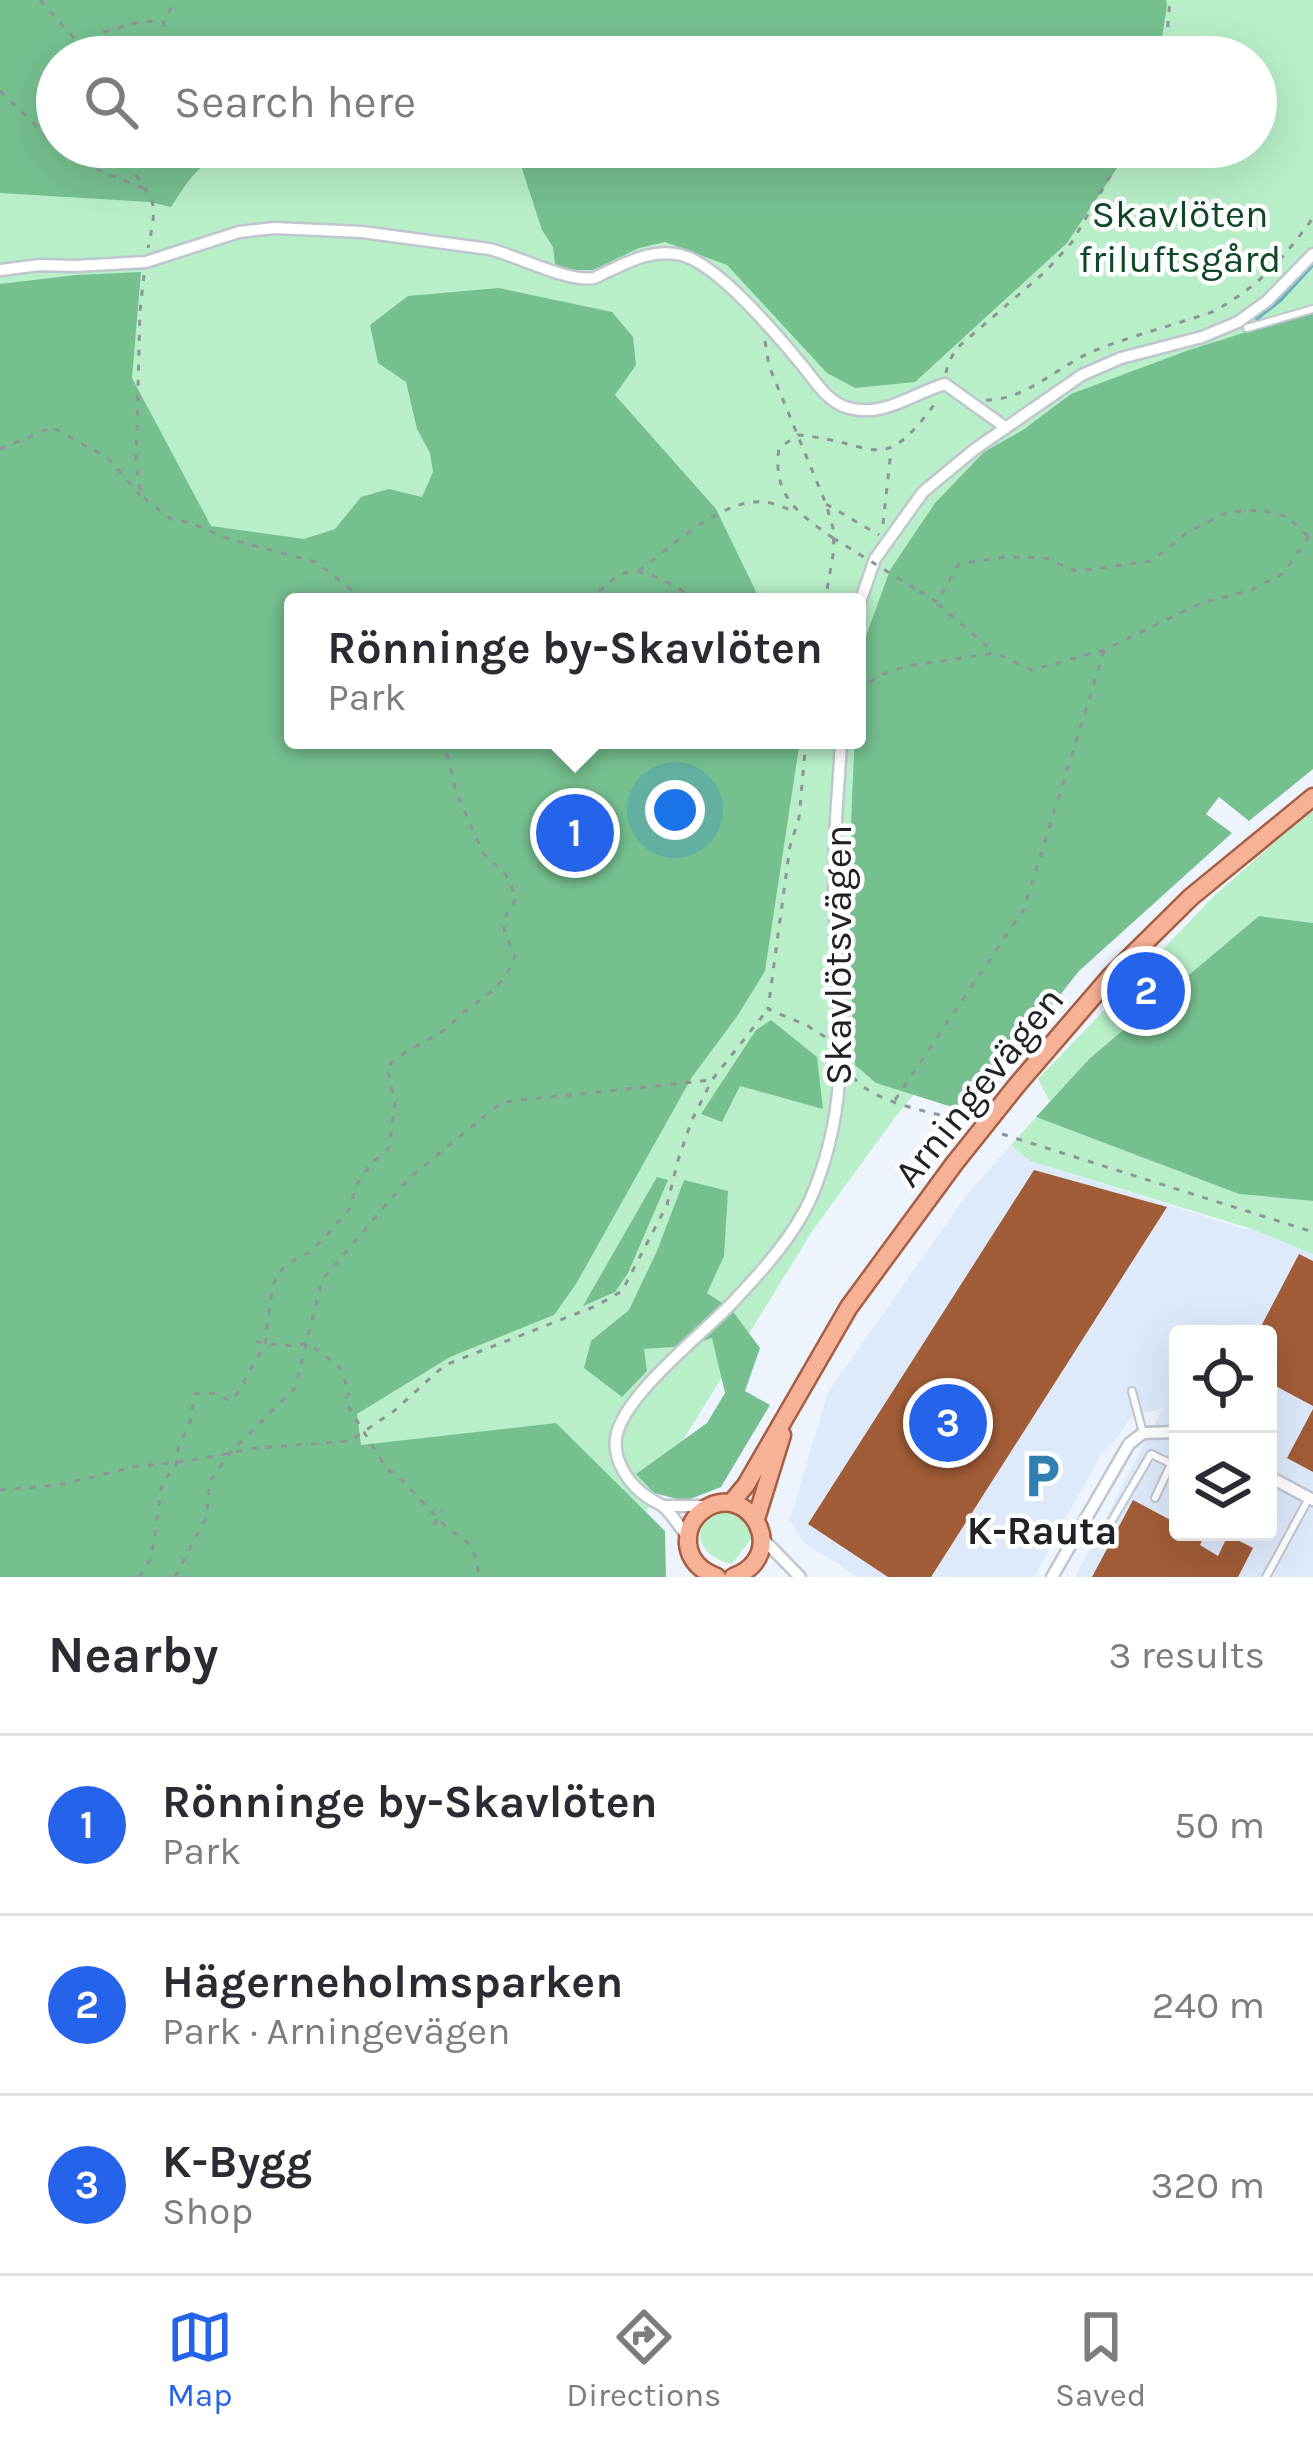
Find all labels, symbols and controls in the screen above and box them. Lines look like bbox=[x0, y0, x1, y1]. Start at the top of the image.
search box bbox=[36, 36, 1277, 168]
icon: search bbox=[78, 69, 144, 135]
text: Search here bbox=[174, 76, 416, 128]
park label: Skavlöten friluftsgård bbox=[1079, 191, 1281, 282]
popup bbox=[284, 593, 866, 749]
text: Rönninge by-Skavlöten bbox=[327, 622, 823, 674]
text: Park bbox=[327, 674, 406, 720]
your location bbox=[645, 780, 705, 840]
pin: 1 bbox=[536, 788, 614, 878]
street label: Skavlötsvägen bbox=[815, 825, 861, 1085]
pin: 2 bbox=[1107, 946, 1185, 1036]
street label: Arningevägen bbox=[884, 977, 1073, 1196]
map controls bbox=[1169, 1325, 1277, 1541]
button: locate bbox=[1169, 1325, 1277, 1433]
pin: 3 bbox=[909, 1378, 987, 1468]
button: layers bbox=[1169, 1433, 1277, 1541]
parking icon: K-Rauta bbox=[1017, 1451, 1067, 1501]
place label: K-Rauta bbox=[967, 1508, 1117, 1554]
text: Nearby bbox=[48, 1625, 218, 1685]
text: 3 results bbox=[1108, 1632, 1265, 1678]
text: Rönninge by-Skavlöten bbox=[162, 1776, 658, 1828]
text: 1 bbox=[80, 1802, 94, 1848]
text: 50 m bbox=[1174, 1802, 1265, 1848]
text: Park bbox=[162, 1828, 241, 1874]
text: Hägerneholmsparken bbox=[162, 1956, 623, 2008]
text: 2 bbox=[75, 1982, 99, 2028]
text: 240 m bbox=[1152, 1982, 1265, 2028]
text: Park · Arningevägen bbox=[162, 2008, 511, 2054]
text: K-Bygg bbox=[162, 2136, 312, 2188]
text: 3 bbox=[75, 2162, 99, 2208]
text: 320 m bbox=[1150, 2162, 1265, 2208]
text: Shop bbox=[162, 2188, 253, 2234]
tab: Map bbox=[167, 2304, 233, 2414]
tab: Directions bbox=[566, 2304, 721, 2414]
tab: Saved bbox=[1055, 2304, 1146, 2414]

